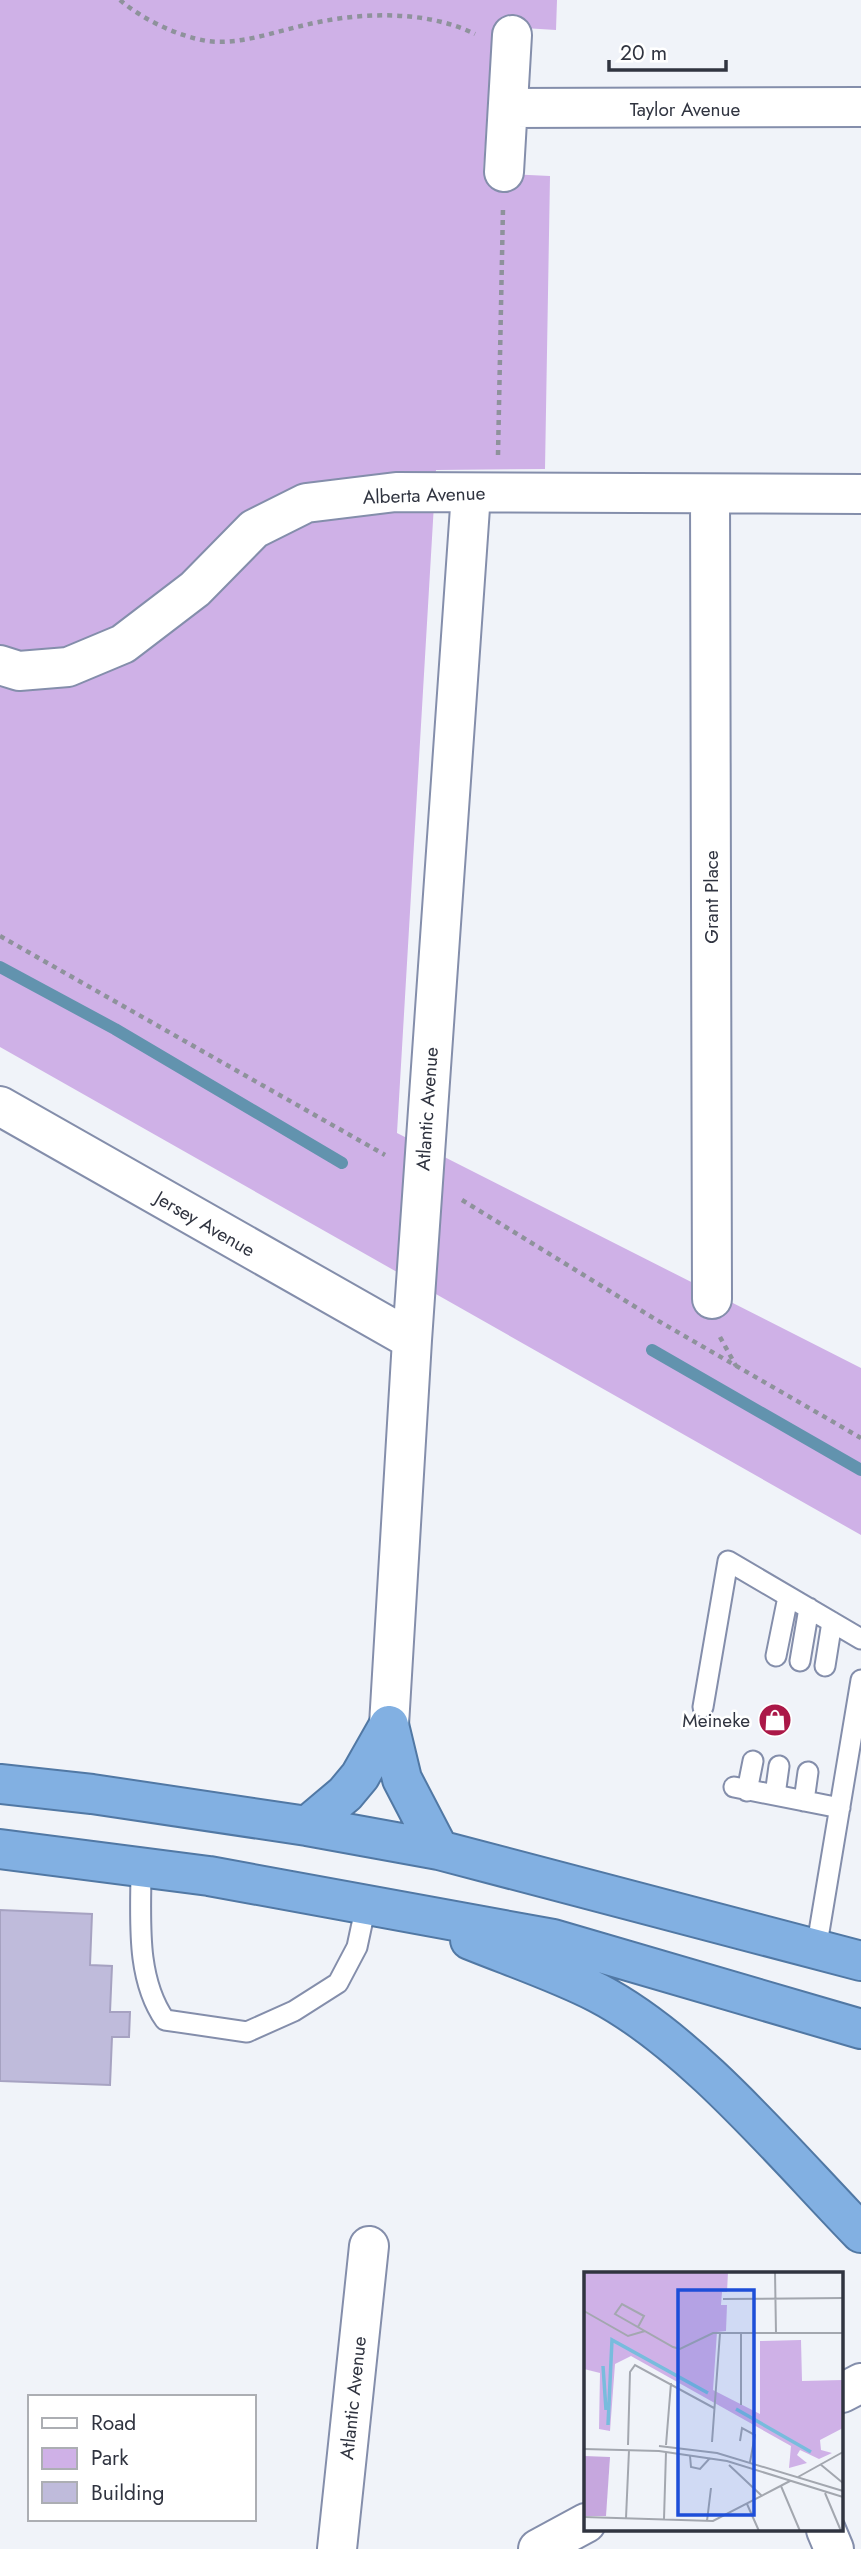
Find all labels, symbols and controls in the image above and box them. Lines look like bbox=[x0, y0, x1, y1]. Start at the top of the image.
scale bar bbox=[609, 28, 726, 72]
text: 20 m bbox=[620, 38, 667, 68]
street label: Taylor Avenue bbox=[630, 96, 740, 123]
street label: Alberta Avenue bbox=[362, 479, 486, 511]
street label: Grant Place bbox=[698, 850, 725, 944]
street label: Atlantic Avenue bbox=[409, 1046, 445, 1172]
street label: Jersey Avenue bbox=[147, 1183, 260, 1264]
shop icon: Meineke bbox=[756, 1701, 794, 1739]
place label: Meineke bbox=[682, 1707, 750, 1734]
inset map bbox=[584, 2272, 844, 2532]
street label: Atlantic Avenue bbox=[333, 2335, 373, 2461]
legend bbox=[28, 2395, 256, 2521]
text: Road bbox=[91, 2408, 136, 2438]
text: Park bbox=[91, 2443, 129, 2473]
text: Building bbox=[91, 2478, 164, 2508]

